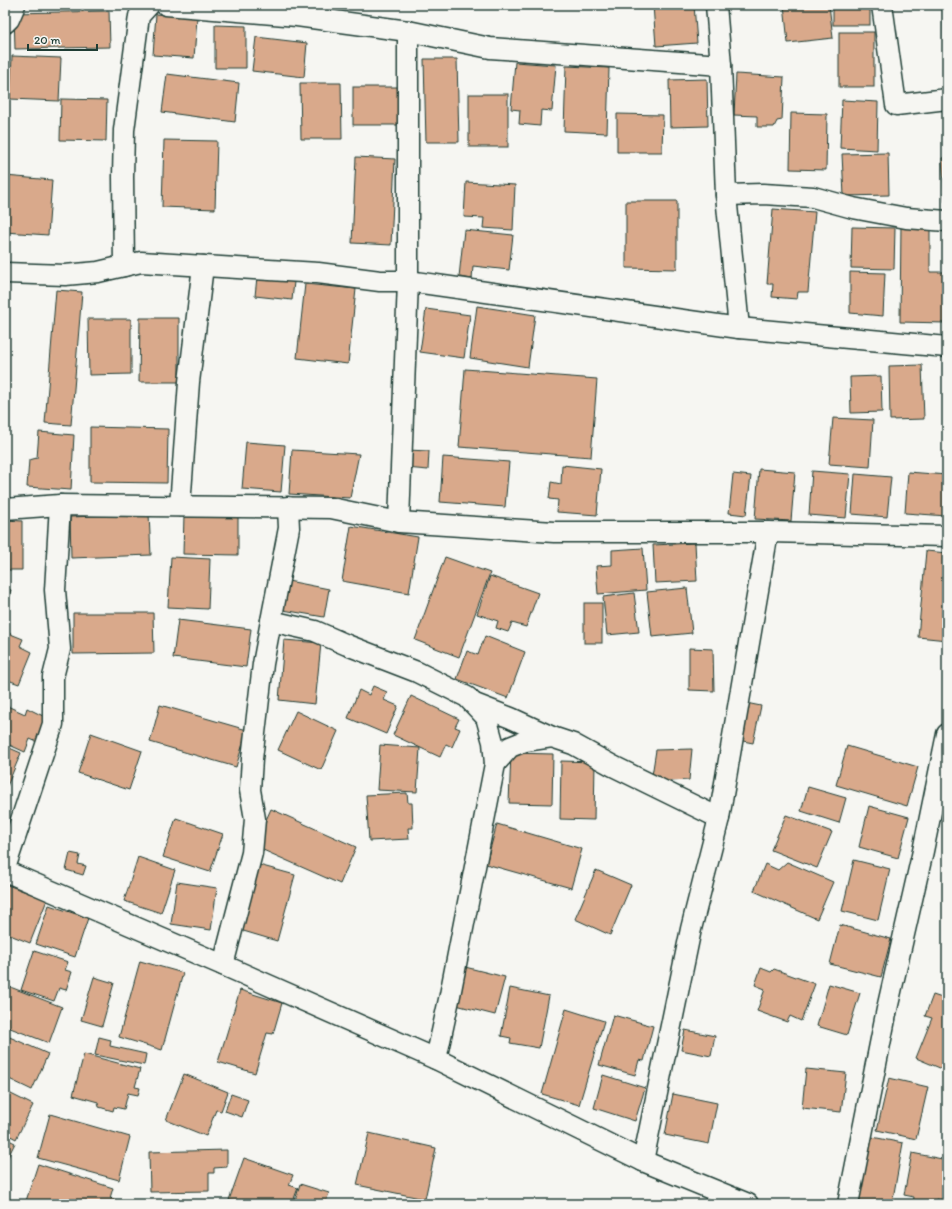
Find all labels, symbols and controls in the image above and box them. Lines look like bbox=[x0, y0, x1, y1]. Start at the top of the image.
scale bar bbox=[28, 26, 97, 52]
text: 20 m bbox=[34, 33, 61, 47]

